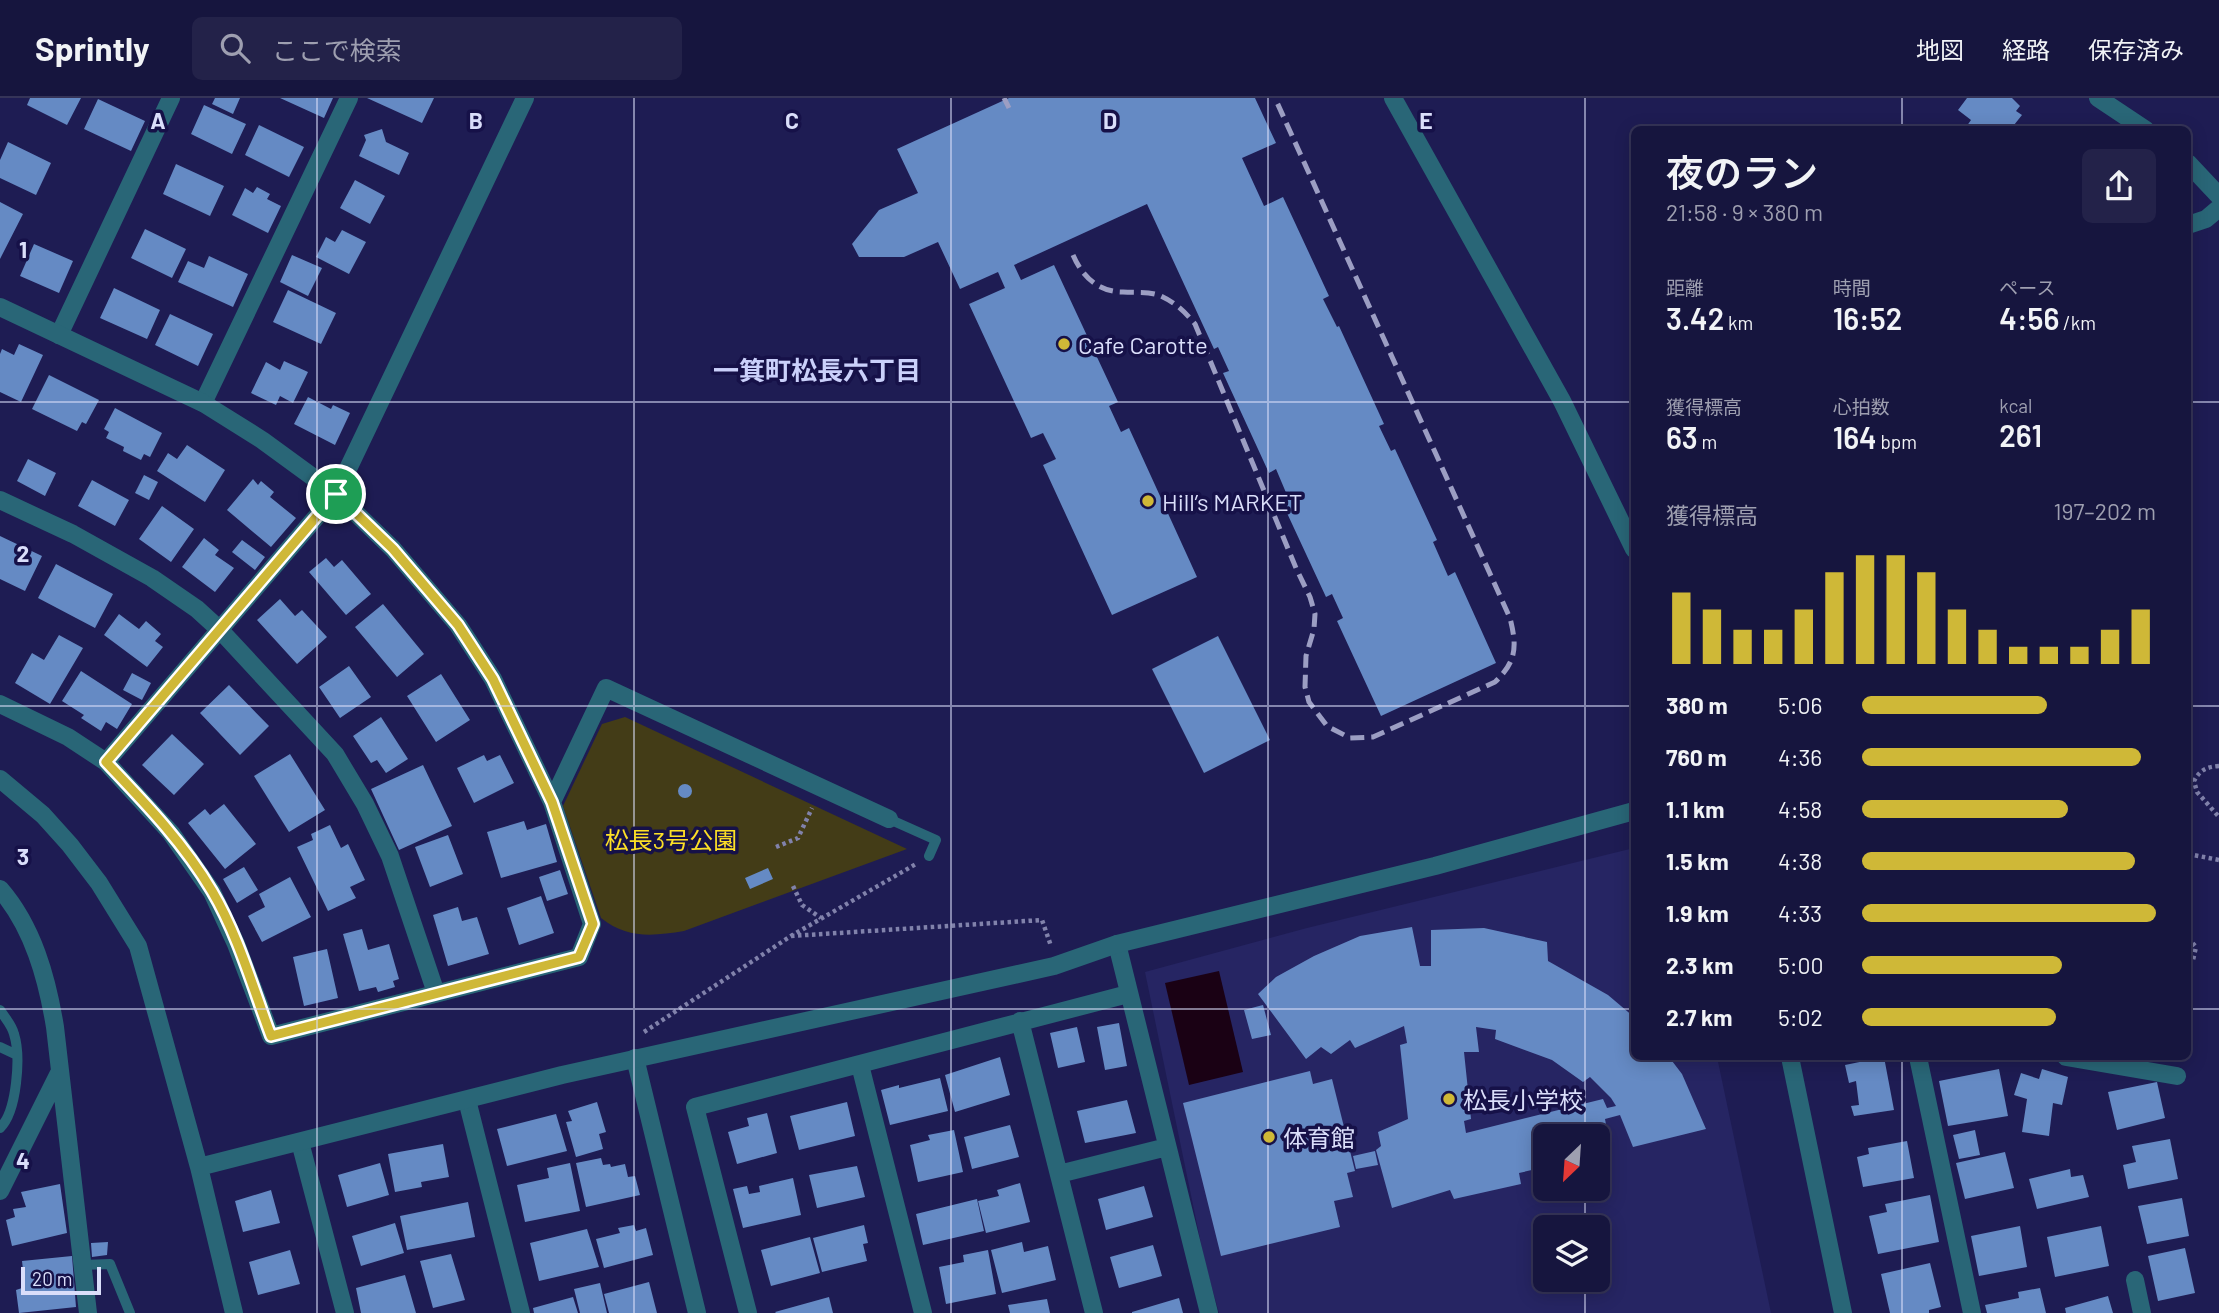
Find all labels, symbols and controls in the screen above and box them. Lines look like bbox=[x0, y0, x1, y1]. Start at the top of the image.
search box bbox=[192, 17, 682, 80]
text: Sprintly bbox=[35, 28, 150, 68]
icon: search bbox=[216, 29, 254, 67]
text: ここで検索 bbox=[272, 34, 402, 65]
text: 地図 bbox=[1916, 35, 1964, 64]
text: 経路 bbox=[2002, 35, 2050, 64]
text: 保存済み bbox=[2088, 35, 2184, 64]
text: A bbox=[150, 106, 166, 134]
text: B bbox=[469, 106, 483, 134]
text: C bbox=[785, 106, 799, 134]
text: D bbox=[1103, 106, 1117, 134]
text: E bbox=[1419, 106, 1433, 134]
text: 夜のラン bbox=[1666, 149, 1818, 195]
button: share bbox=[2082, 149, 2156, 223]
text: 21:58 · 9 × 380 m bbox=[1666, 198, 1823, 226]
text: 1 bbox=[19, 235, 27, 263]
text: 距離 bbox=[1666, 276, 1704, 299]
text: 時間 bbox=[1833, 276, 1871, 299]
text: ペース bbox=[1999, 276, 2055, 299]
text: 3.42 bbox=[1666, 300, 1724, 336]
text: 16:52 bbox=[1833, 300, 1902, 336]
text: 4:56 bbox=[1999, 300, 2059, 336]
text: km bbox=[1724, 311, 1753, 334]
text: /km bbox=[2059, 311, 2096, 334]
place label: Cafe Carotte bbox=[1078, 330, 1208, 359]
marker: Cafe Carotte bbox=[1056, 336, 1072, 352]
district label: 一箕町松長六丁目 bbox=[713, 354, 921, 385]
text: kcal bbox=[1999, 394, 2032, 417]
text: 獲得標高 bbox=[1666, 395, 1742, 418]
text: 心拍数 bbox=[1833, 395, 1890, 418]
text: 261 bbox=[1999, 417, 2042, 453]
text: 63 bbox=[1666, 419, 1698, 455]
text: 164 bbox=[1833, 419, 1877, 455]
text: m bbox=[1698, 430, 1717, 453]
text: bpm bbox=[1877, 430, 1917, 453]
pin bbox=[306, 464, 366, 524]
icon: arrive bbox=[317, 475, 355, 513]
place label: Hill’s MARKET bbox=[1162, 487, 1303, 516]
marker: Hill’s MARKET bbox=[1140, 493, 1156, 509]
text: 197–202 m bbox=[2053, 497, 2156, 525]
text: 獲得標高 bbox=[1666, 501, 1758, 529]
text: 2 bbox=[17, 539, 29, 567]
text: 380 m bbox=[1666, 691, 1728, 719]
text: 5:06 bbox=[1778, 691, 1822, 719]
text: 760 m bbox=[1666, 743, 1727, 771]
text: 4:36 bbox=[1778, 743, 1822, 771]
text: 1.1 km bbox=[1666, 795, 1725, 823]
text: 4:58 bbox=[1778, 795, 1822, 823]
park label: 松長3号公園 bbox=[605, 825, 737, 854]
text: 3 bbox=[17, 842, 29, 870]
text: 1.5 km bbox=[1666, 847, 1729, 875]
text: 4:38 bbox=[1778, 847, 1822, 875]
text: 1.9 km bbox=[1666, 899, 1729, 927]
text: 4:33 bbox=[1778, 899, 1822, 927]
text: 2.3 km bbox=[1666, 951, 1734, 979]
text: 5:00 bbox=[1778, 951, 1824, 979]
text: 2.7 km bbox=[1666, 1003, 1733, 1031]
text: 5:02 bbox=[1778, 1003, 1823, 1031]
place label: 松長小学校 bbox=[1463, 1085, 1583, 1114]
marker: 松長小学校 bbox=[1441, 1091, 1457, 1107]
place label: 体育館 bbox=[1283, 1123, 1355, 1152]
north arrow bbox=[1533, 1124, 1610, 1200]
map controls bbox=[1533, 1124, 1610, 1292]
marker: 体育館 bbox=[1261, 1129, 1277, 1145]
text: 4 bbox=[16, 1146, 30, 1174]
button: layers bbox=[1533, 1215, 1610, 1292]
scale bar bbox=[21, 1264, 102, 1296]
text: 20 m bbox=[32, 1267, 72, 1290]

